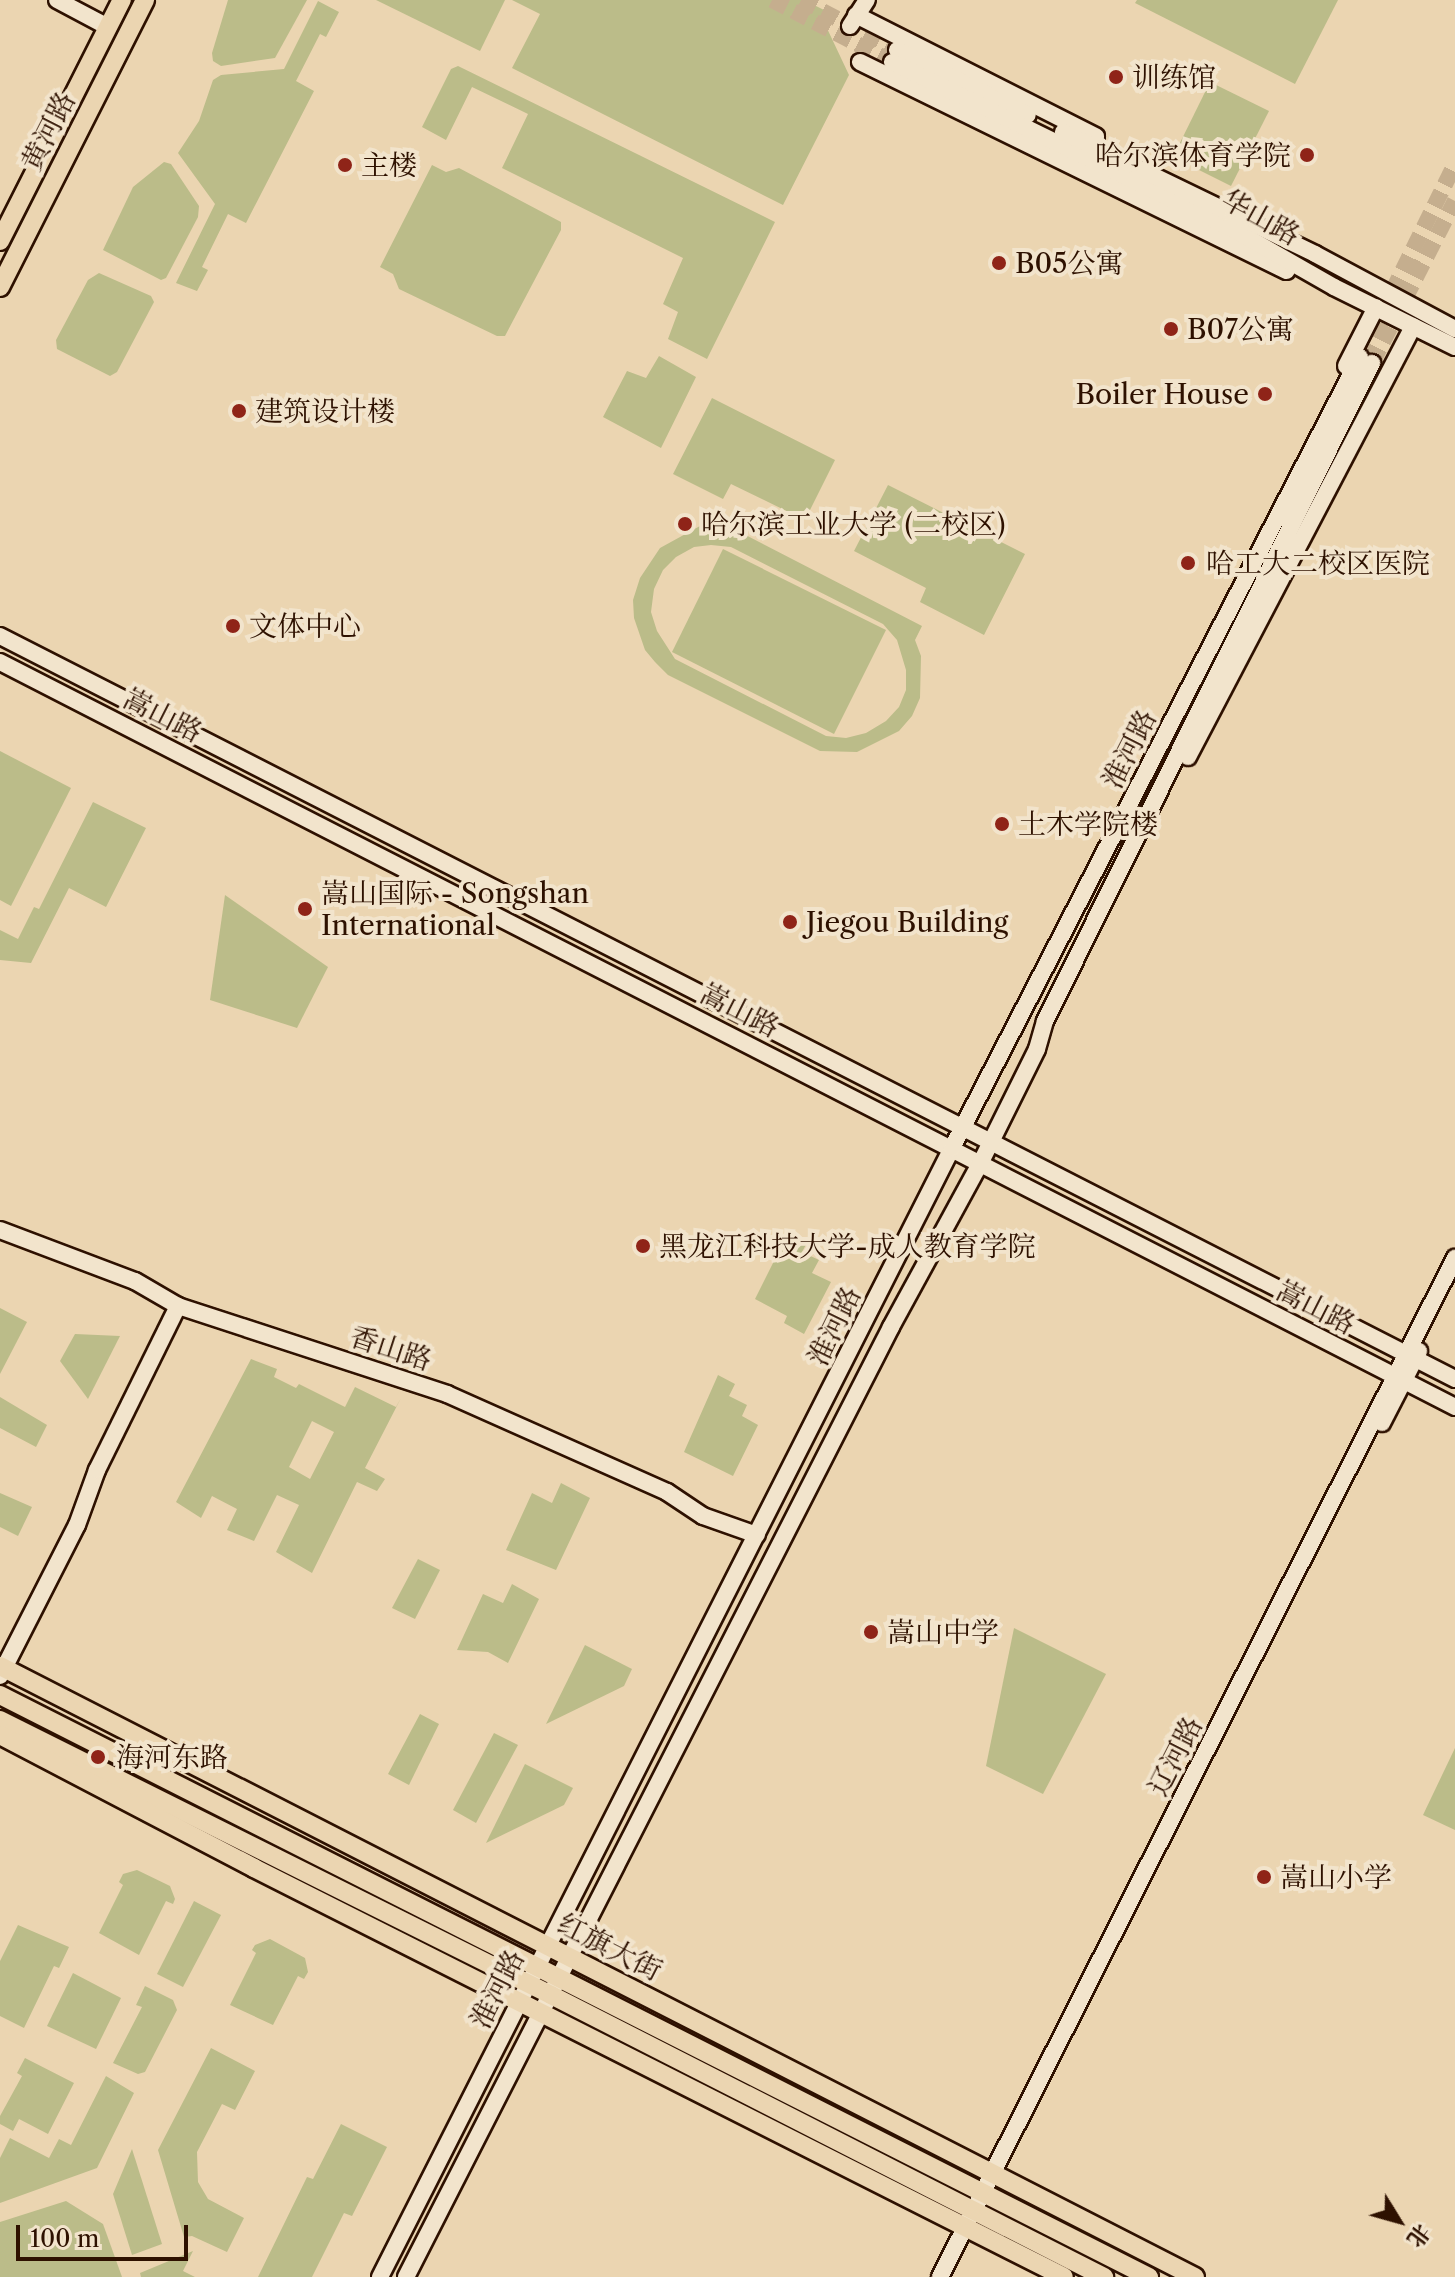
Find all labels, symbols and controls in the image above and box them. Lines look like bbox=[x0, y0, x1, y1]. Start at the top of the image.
place label: 训练馆 bbox=[1132, 60, 1216, 94]
marker: 训练馆 bbox=[1107, 68, 1125, 86]
street label: 黄河路 bbox=[14, 86, 82, 176]
place label: 哈尔滨体育学院 bbox=[1095, 138, 1291, 172]
marker: 哈尔滨体育学院 bbox=[1298, 146, 1316, 164]
place label: 主楼 bbox=[361, 148, 417, 182]
marker: 主楼 bbox=[336, 156, 354, 174]
street label: 华山路 bbox=[1216, 182, 1306, 252]
place label: B05公寓 bbox=[1015, 246, 1124, 280]
marker: B05公寓 bbox=[990, 254, 1008, 272]
place label: B07公寓 bbox=[1187, 312, 1294, 346]
marker: B07公寓 bbox=[1162, 320, 1180, 338]
place label: Boiler House bbox=[1075, 377, 1249, 411]
marker: Boiler House bbox=[1256, 385, 1274, 403]
place label: 建筑设计楼 bbox=[255, 394, 395, 428]
marker: 建筑设计楼 bbox=[230, 402, 248, 420]
place label: 哈尔滨工业大学 (二校区) bbox=[701, 507, 1005, 541]
marker: 哈尔滨工业大学 (二校区) bbox=[676, 515, 694, 533]
place label: 哈工大二校区医院 bbox=[1206, 546, 1430, 580]
marker: 哈工大二校区医院 bbox=[1177, 552, 1199, 574]
place label: 文体中心 bbox=[249, 609, 361, 643]
marker: 文体中心 bbox=[224, 617, 242, 635]
street label: 嵩山路 bbox=[118, 681, 208, 749]
street label: 淮河路 bbox=[1095, 704, 1163, 794]
place label: 土木学院楼 bbox=[1018, 807, 1158, 841]
marker: 土木学院楼 bbox=[993, 815, 1011, 833]
place label: 嵩山国际 - Songshan International bbox=[321, 876, 589, 942]
marker: 嵩山国际 - Songshan International bbox=[296, 900, 314, 918]
place label: Jiegou Building bbox=[806, 905, 1008, 939]
marker: Jiegou Building bbox=[781, 913, 799, 931]
street label: 嵩山路 bbox=[695, 976, 785, 1044]
place label: 黑龙江科技大学-成人教育学院 bbox=[659, 1229, 1036, 1263]
marker: 黑龙江科技大学-成人教育学院 bbox=[634, 1237, 652, 1255]
street label: 嵩山路 bbox=[1271, 1273, 1361, 1341]
street label: 淮河路 bbox=[800, 1281, 868, 1371]
street label: 香山路 bbox=[346, 1319, 436, 1377]
place label: 嵩山中学 bbox=[887, 1615, 999, 1649]
marker: 嵩山中学 bbox=[862, 1623, 880, 1641]
street label: 辽河路 bbox=[1141, 1711, 1209, 1801]
place label: 海河东路 bbox=[116, 1740, 228, 1774]
marker: 海河东路 bbox=[87, 1746, 109, 1768]
place label: 嵩山小学 bbox=[1280, 1860, 1392, 1894]
marker: 嵩山小学 bbox=[1255, 1868, 1273, 1886]
street label: 红旗大街 bbox=[552, 1907, 668, 1987]
street label: 淮河路 bbox=[463, 1944, 531, 2034]
north arrow bbox=[1359, 2181, 1439, 2261]
scale bar bbox=[20, 2209, 192, 2259]
text: 北 bbox=[1401, 2219, 1436, 2253]
text: 100 m bbox=[30, 2224, 99, 2253]

